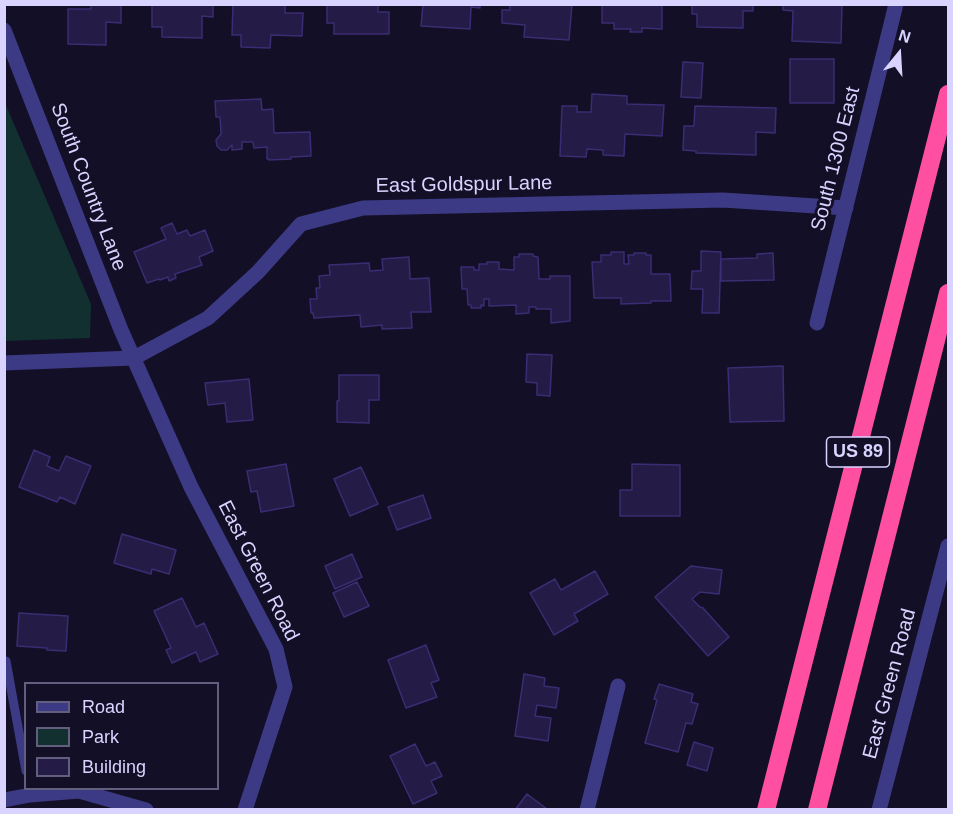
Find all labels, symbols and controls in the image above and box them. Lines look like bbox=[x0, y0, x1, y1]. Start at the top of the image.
north arrow bbox=[869, 24, 929, 84]
text: N bbox=[897, 27, 913, 46]
street label: South 1300 East bbox=[806, 84, 866, 234]
street label: South Country Lane bbox=[45, 100, 131, 274]
street label: East Goldspur Lane bbox=[375, 171, 553, 199]
road number: US 89 bbox=[826, 437, 890, 467]
street label: East Green Road bbox=[212, 497, 304, 645]
street label: East Green Road bbox=[858, 606, 922, 762]
legend bbox=[24, 682, 219, 790]
text: Road bbox=[82, 697, 125, 717]
text: Park bbox=[82, 727, 119, 747]
text: Building bbox=[82, 757, 146, 777]

